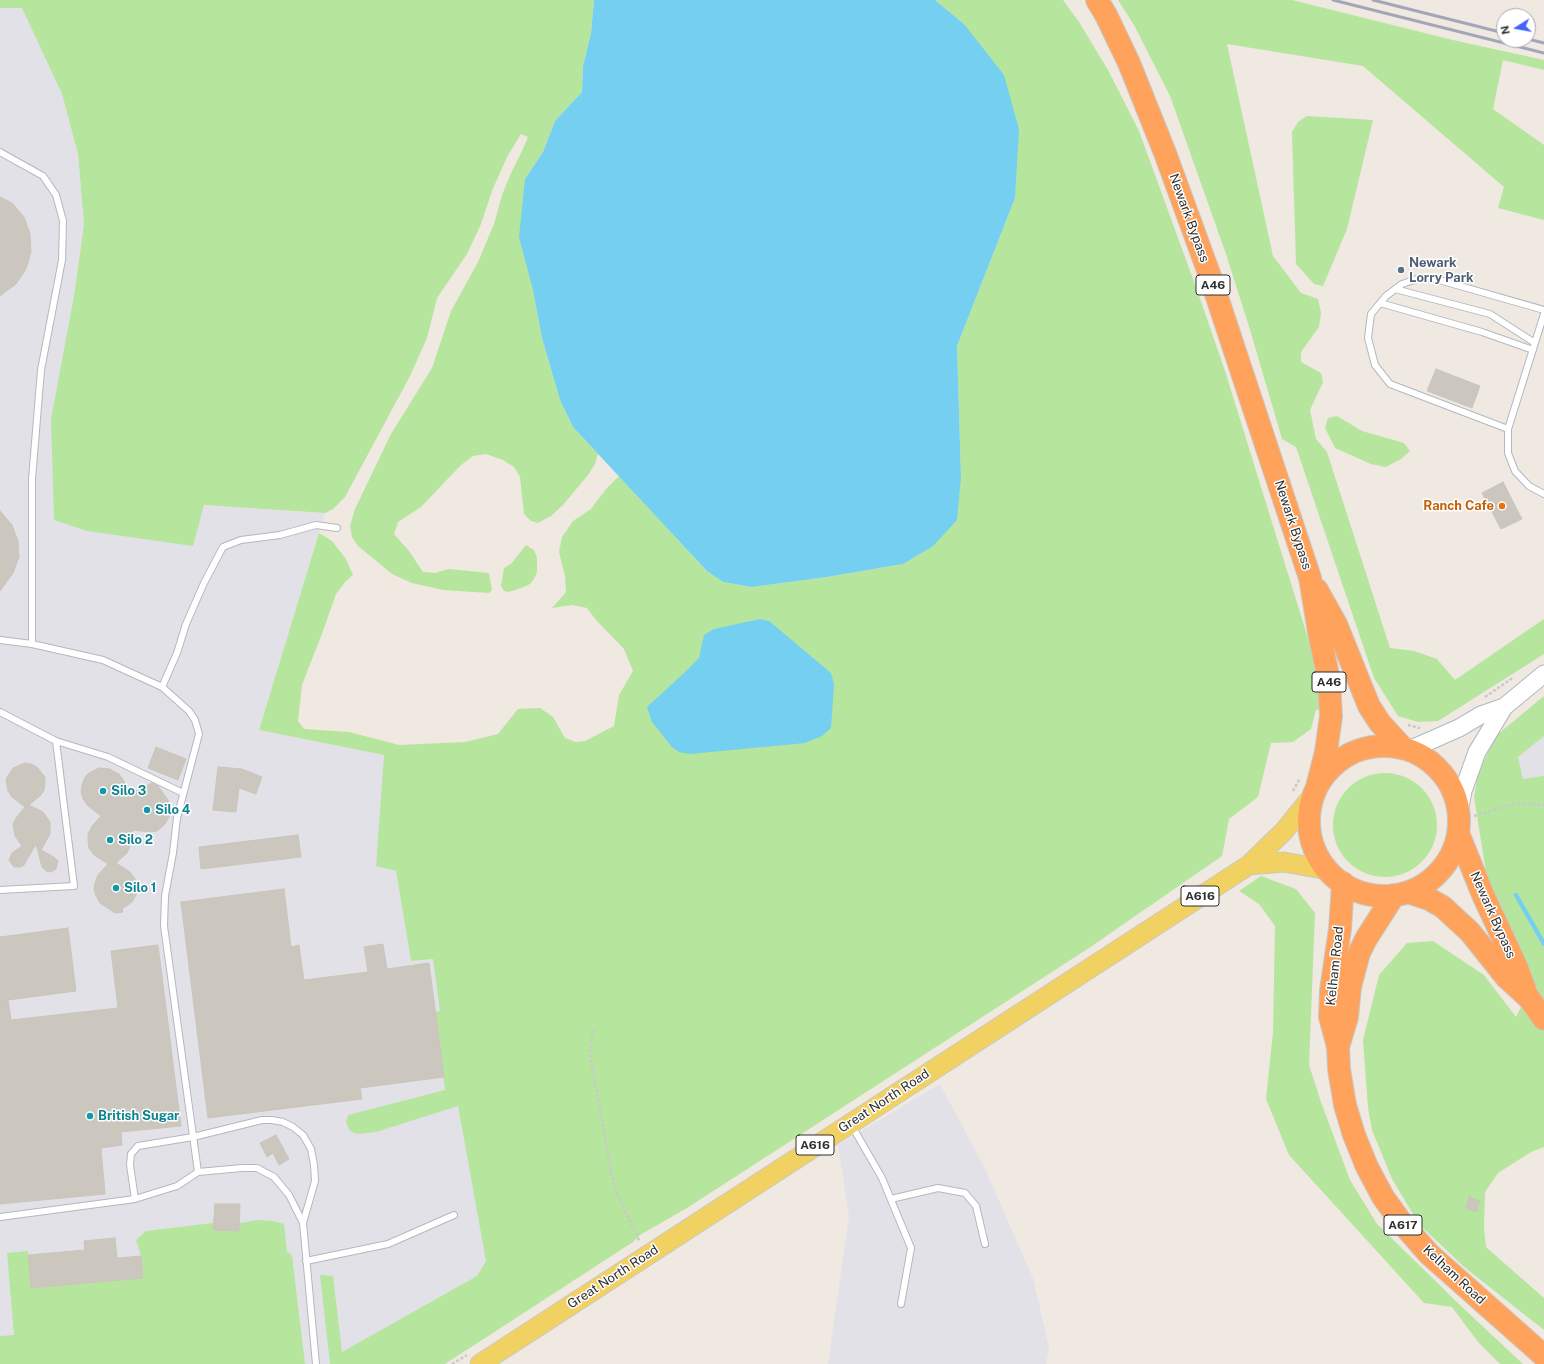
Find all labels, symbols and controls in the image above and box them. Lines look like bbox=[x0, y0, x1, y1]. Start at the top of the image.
north arrow bbox=[1496, 8, 1536, 48]
text: N bbox=[1498, 25, 1512, 35]
street label: Newark Bypass bbox=[1166, 172, 1212, 264]
place label: Newark Lorry Park bbox=[1409, 255, 1474, 286]
marker: Newark Lorry Park bbox=[1396, 265, 1406, 275]
road number: A46 bbox=[1196, 275, 1230, 295]
street label: Newark Bypass bbox=[1271, 478, 1315, 572]
place label: Ranch Cafe bbox=[1423, 498, 1494, 514]
marker: Ranch Cafe bbox=[1497, 501, 1507, 511]
road number: A46 bbox=[1312, 672, 1346, 692]
place label: Silo 3 bbox=[111, 783, 146, 799]
marker: Silo 3 bbox=[98, 786, 108, 796]
place label: Silo 4 bbox=[155, 802, 190, 818]
marker: Silo 4 bbox=[142, 805, 152, 815]
place label: Silo 2 bbox=[118, 832, 153, 848]
marker: Silo 2 bbox=[105, 835, 115, 845]
street label: Newark Bypass bbox=[1467, 869, 1519, 961]
place label: Silo 1 bbox=[124, 880, 156, 896]
marker: Silo 1 bbox=[111, 883, 121, 893]
road number: A616 bbox=[1181, 886, 1219, 906]
street label: Kelham Road bbox=[1323, 926, 1347, 1006]
street label: Great North Road bbox=[836, 1066, 932, 1136]
place label: British Sugar bbox=[98, 1108, 179, 1124]
marker: British Sugar bbox=[85, 1111, 95, 1121]
road number: A616 bbox=[796, 1135, 834, 1155]
road number: A617 bbox=[1384, 1215, 1422, 1235]
street label: Great North Road bbox=[565, 1242, 661, 1312]
street label: Kelham Road bbox=[1420, 1242, 1488, 1308]

